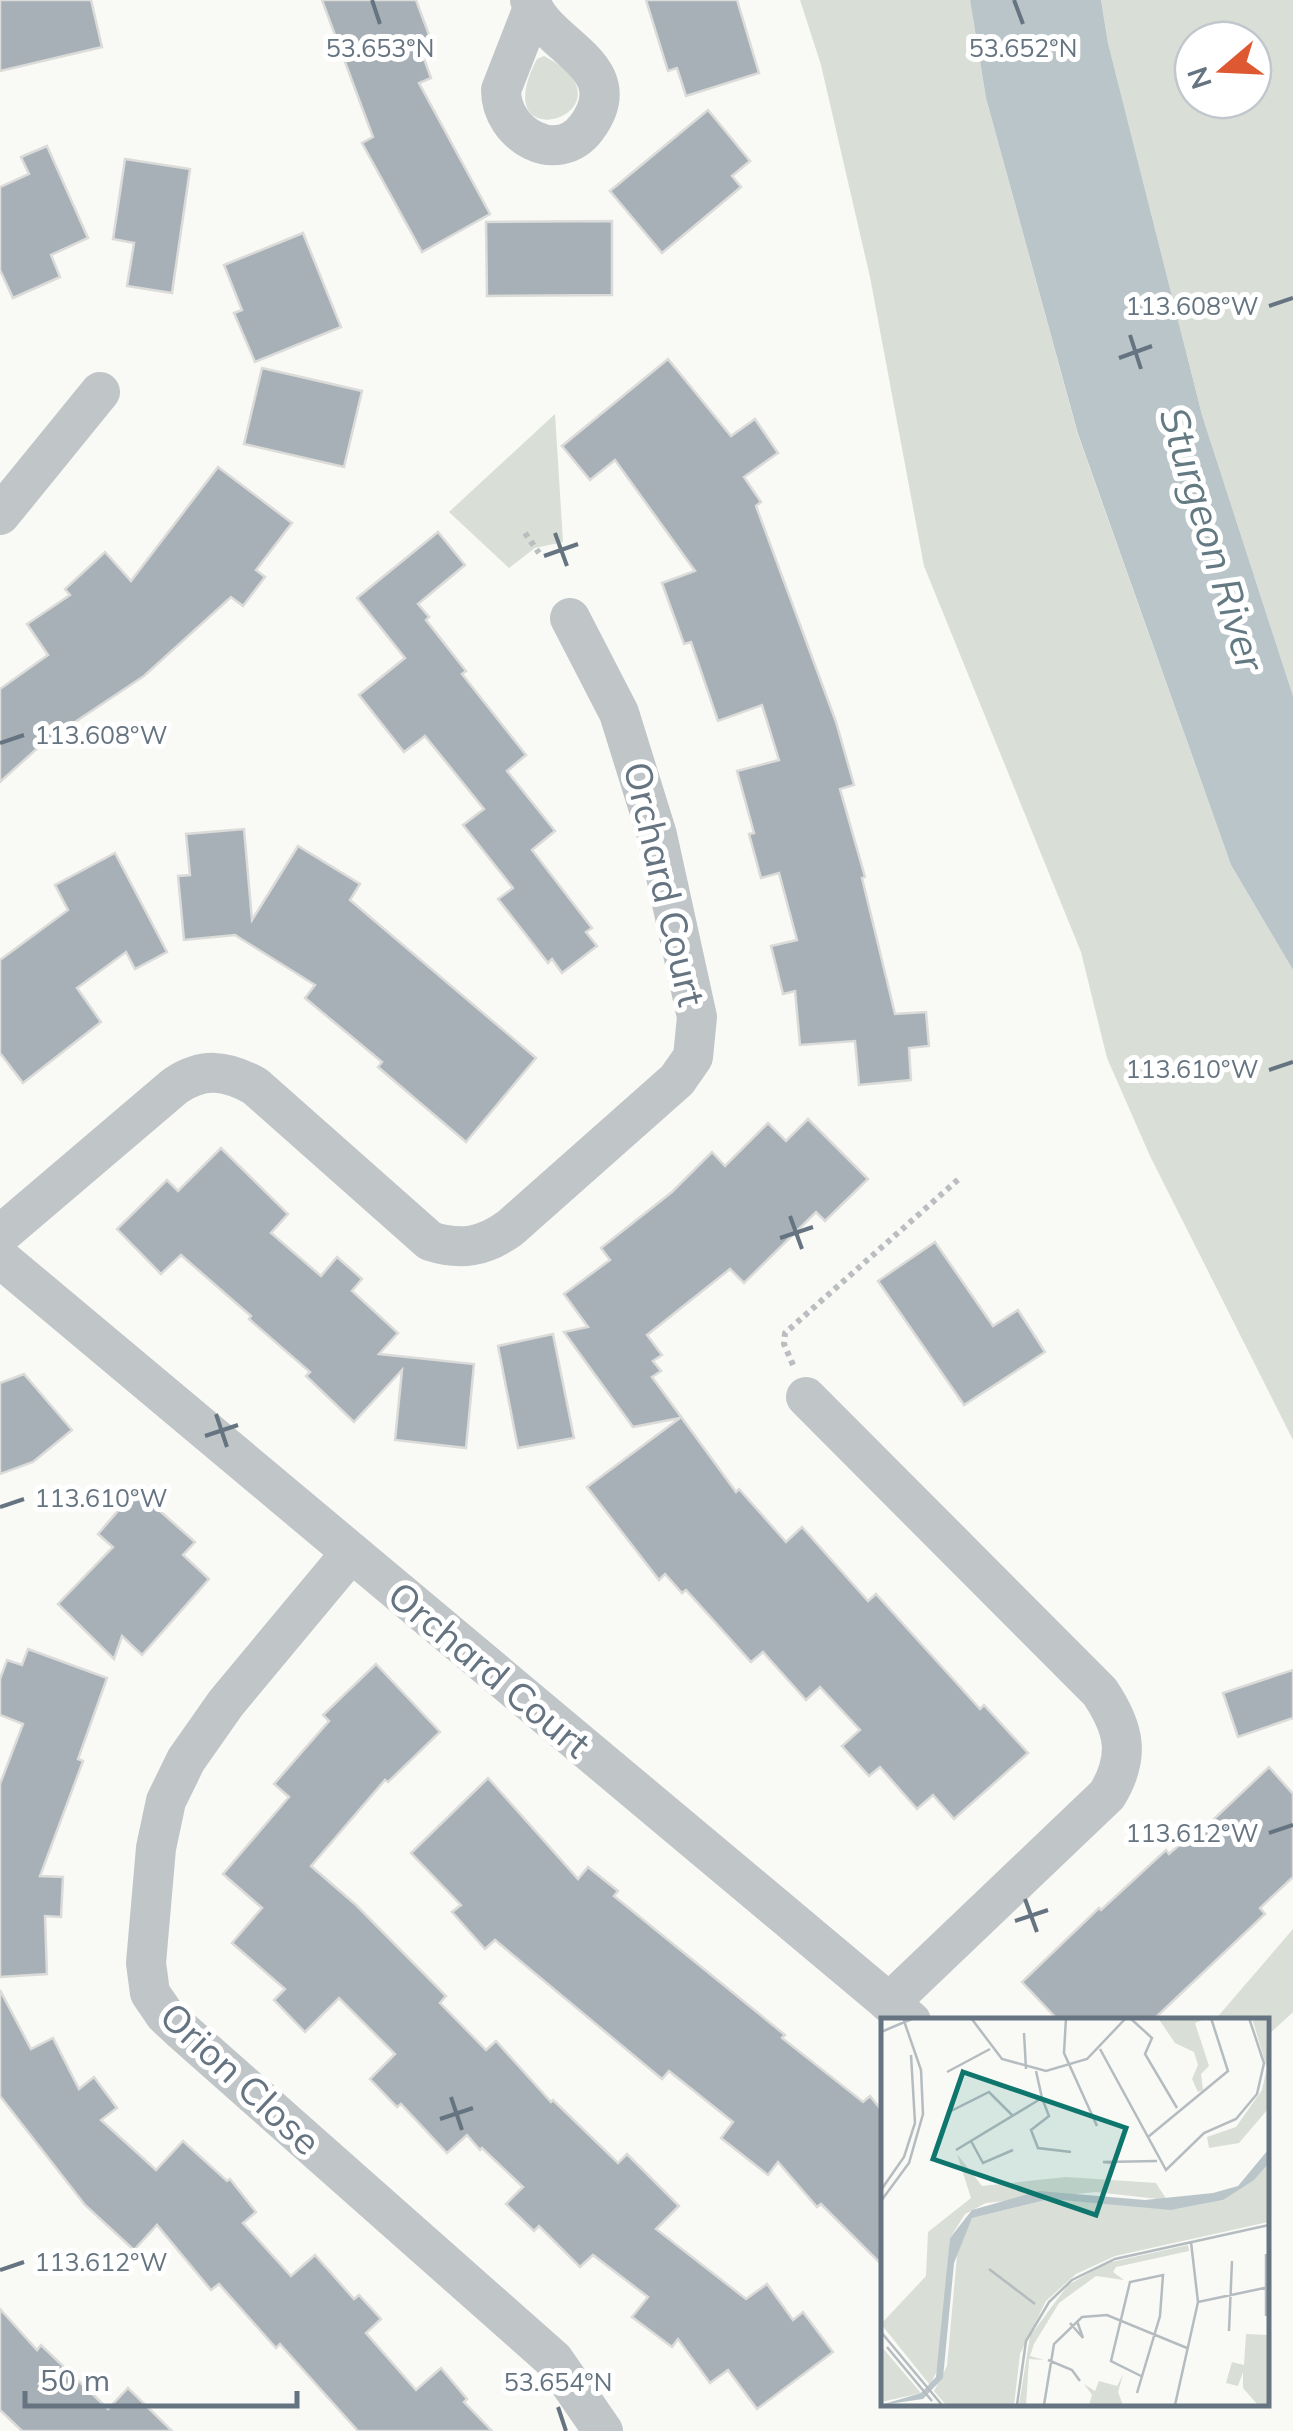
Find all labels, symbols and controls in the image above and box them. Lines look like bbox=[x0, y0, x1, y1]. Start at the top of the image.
north arrow bbox=[1173, 20, 1273, 120]
text: 53.653°N bbox=[326, 32, 434, 63]
text: 53.652°N bbox=[969, 32, 1077, 63]
text: N bbox=[1179, 63, 1219, 94]
text: 113.608°W bbox=[1125, 290, 1259, 321]
water label: Sturgeon River bbox=[1149, 401, 1277, 678]
text: 113.608°W bbox=[34, 719, 168, 750]
street label: Orchard Court bbox=[614, 757, 716, 1011]
text: 113.610°W bbox=[1125, 1053, 1259, 1084]
text: 113.610°W bbox=[34, 1482, 168, 1513]
street label: Orchard Court bbox=[379, 1571, 601, 1768]
text: 113.612°W bbox=[1125, 1817, 1259, 1848]
street label: Orion Close bbox=[150, 1992, 331, 2165]
inset map bbox=[881, 2018, 1268, 2406]
text: 113.612°W bbox=[34, 2246, 168, 2277]
scale bar bbox=[25, 2346, 298, 2408]
text: 50 m bbox=[40, 2361, 110, 2399]
text: 53.654°N bbox=[504, 2366, 612, 2397]

